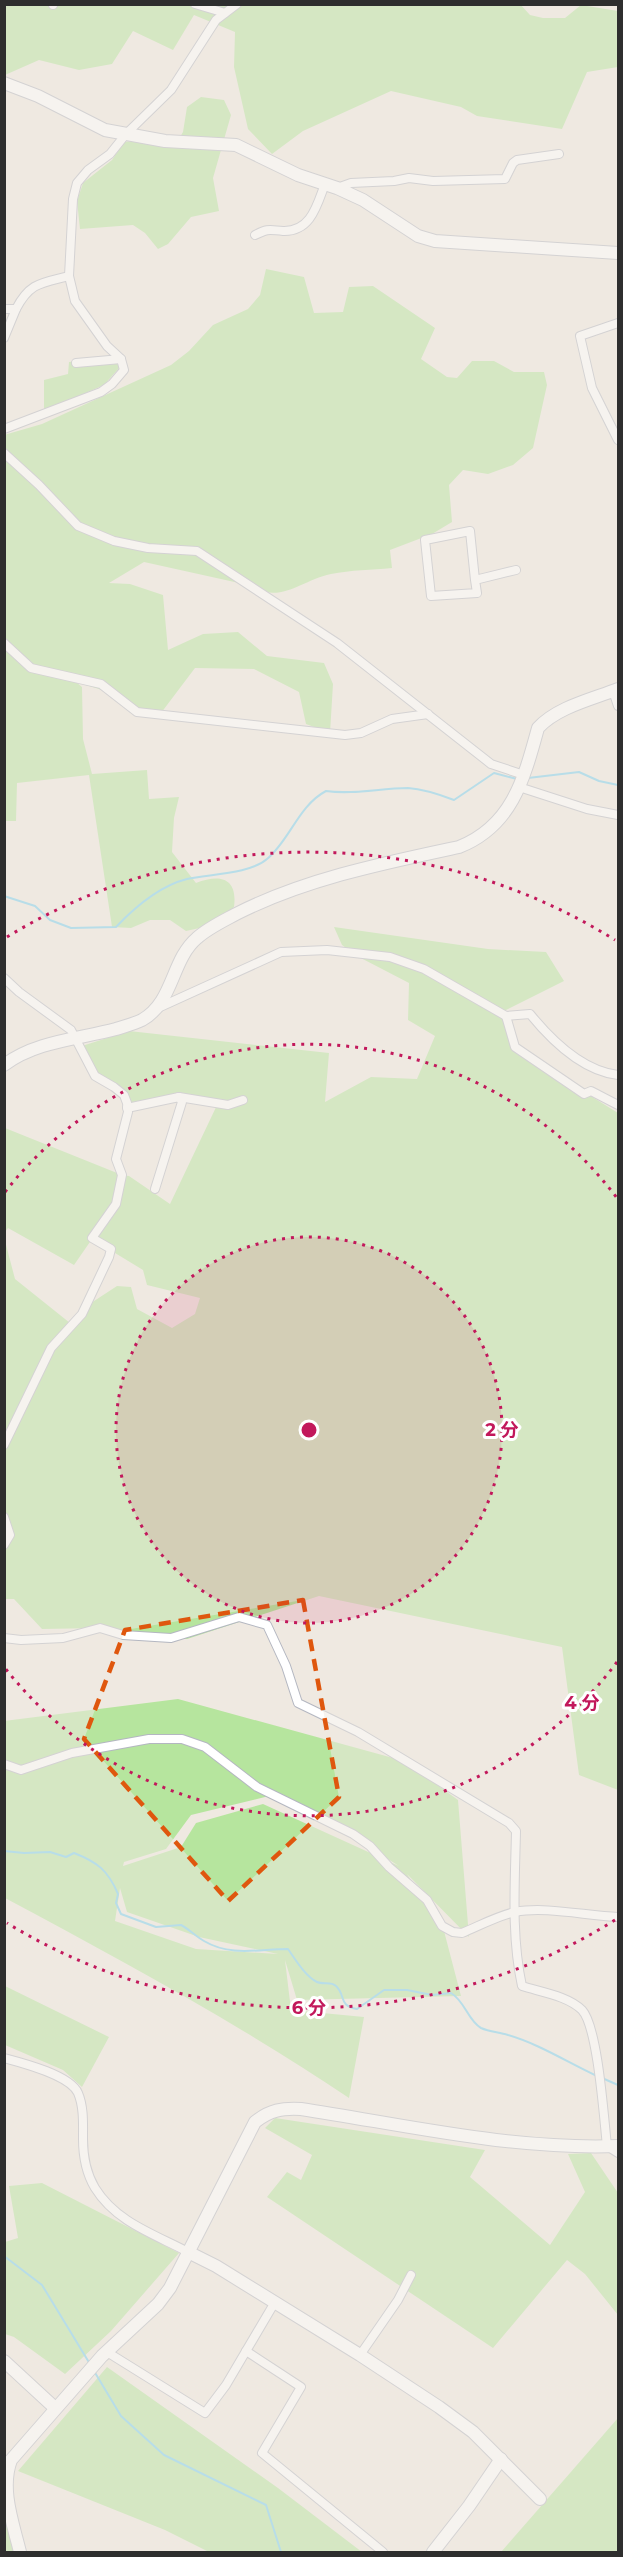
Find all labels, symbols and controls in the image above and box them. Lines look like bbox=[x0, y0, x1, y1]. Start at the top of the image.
text: 2 分 bbox=[485, 1419, 519, 1441]
centre of rings bbox=[299, 1420, 319, 1440]
text: 4 分 bbox=[564, 1692, 600, 1714]
text: 6 分 bbox=[292, 1997, 326, 2019]

